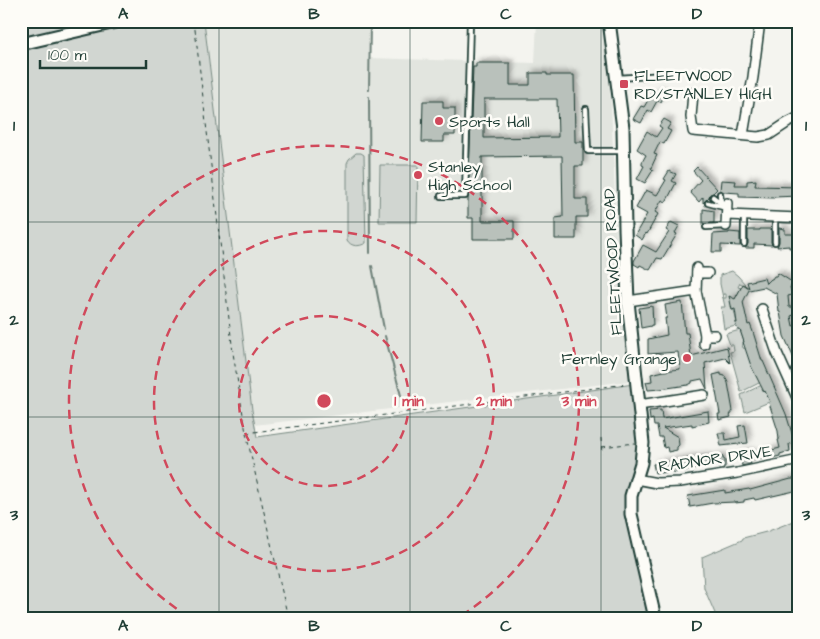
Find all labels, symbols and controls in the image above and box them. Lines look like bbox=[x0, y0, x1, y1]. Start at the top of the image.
text: A bbox=[118, 3, 129, 25]
text: B bbox=[308, 3, 320, 25]
text: C bbox=[500, 3, 512, 25]
text: D bbox=[692, 3, 703, 25]
scale bar bbox=[40, 38, 146, 70]
text: 100 m bbox=[48, 45, 87, 66]
place label: FLEETWOOD RD/STANLEY HIGH bbox=[634, 65, 772, 105]
marker: FLEETWOOD RD/STANLEY HIGH bbox=[618, 78, 630, 90]
place label: Sports Hall bbox=[449, 111, 530, 133]
text: 1 bbox=[13, 115, 16, 137]
marker: Sports Hall bbox=[433, 115, 445, 127]
text: 1 bbox=[805, 115, 808, 137]
place label: Stanley High School bbox=[428, 156, 512, 197]
marker: Stanley High School bbox=[412, 169, 424, 181]
street label: FLEETWOOD ROAD bbox=[598, 188, 628, 336]
text: 2 bbox=[8, 309, 19, 331]
text: 2 bbox=[800, 309, 811, 331]
place label: Fernley Grange bbox=[561, 348, 677, 371]
marker: Fernley Grange bbox=[681, 352, 693, 364]
text: 1 min bbox=[394, 391, 424, 412]
text: 2 min bbox=[475, 391, 513, 412]
text: 3 min bbox=[560, 391, 597, 412]
centre of rings bbox=[315, 392, 333, 410]
street label: RADNOR DRIVE bbox=[657, 440, 774, 478]
text: 3 bbox=[9, 504, 19, 526]
text: 3 bbox=[801, 504, 811, 526]
text: A bbox=[118, 615, 129, 637]
text: B bbox=[308, 615, 320, 637]
text: C bbox=[500, 615, 512, 637]
text: D bbox=[692, 615, 703, 637]

